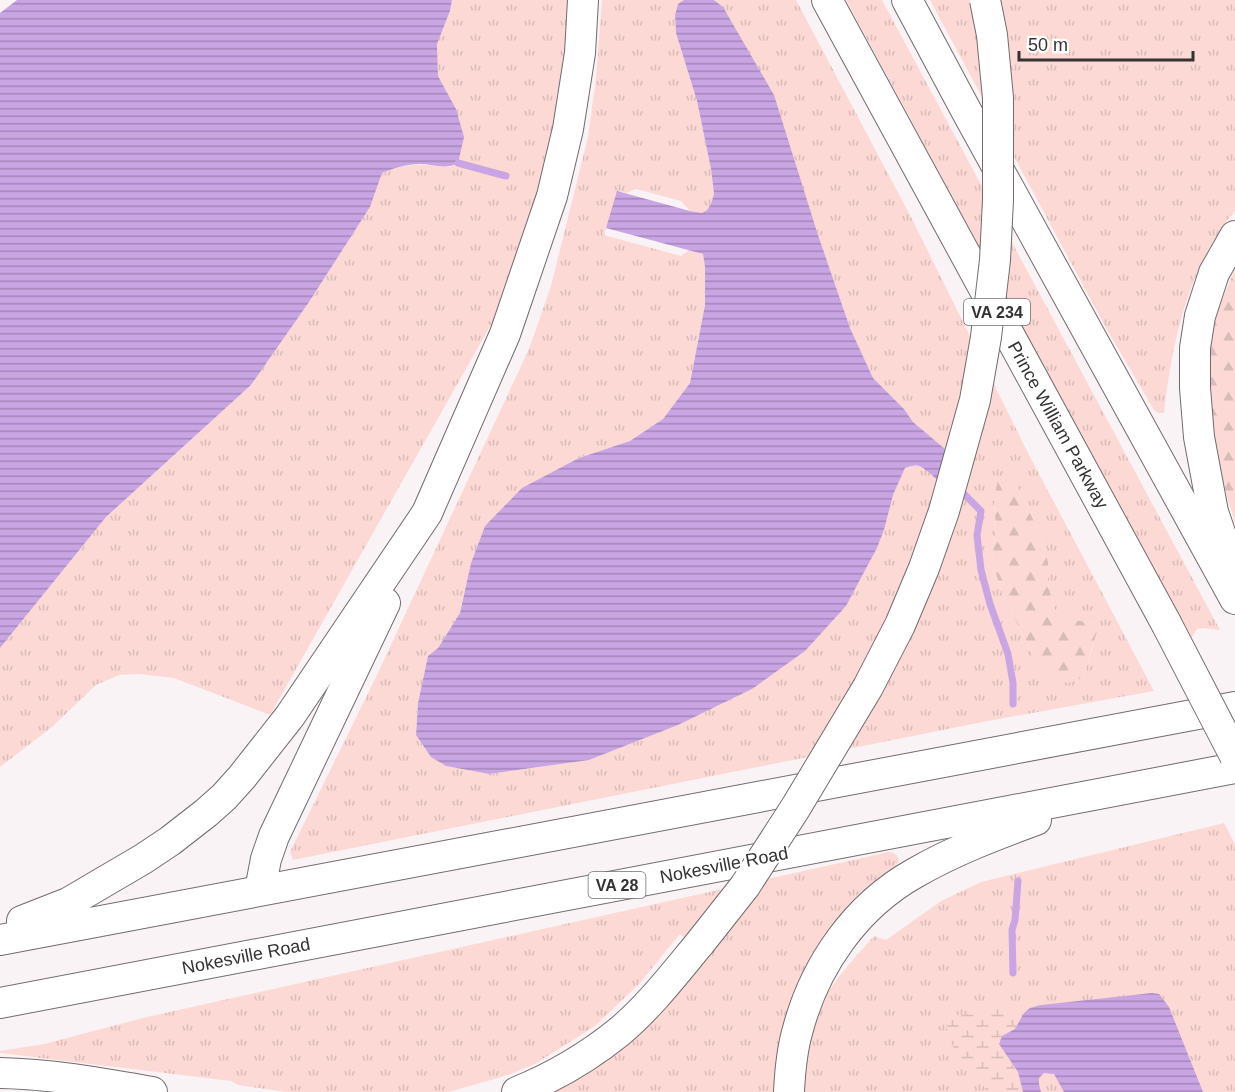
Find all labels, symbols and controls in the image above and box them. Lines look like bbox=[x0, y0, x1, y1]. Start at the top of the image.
scale bar bbox=[1019, 24, 1193, 62]
text: 50 m bbox=[1028, 35, 1068, 55]
road number: VA 234 bbox=[964, 299, 1030, 325]
street label: Prince William Parkway bbox=[1004, 338, 1112, 512]
street label: Nokesville Road bbox=[658, 843, 790, 887]
road number: VA 28 bbox=[588, 872, 646, 898]
street label: Nokesville Road bbox=[180, 934, 312, 978]

